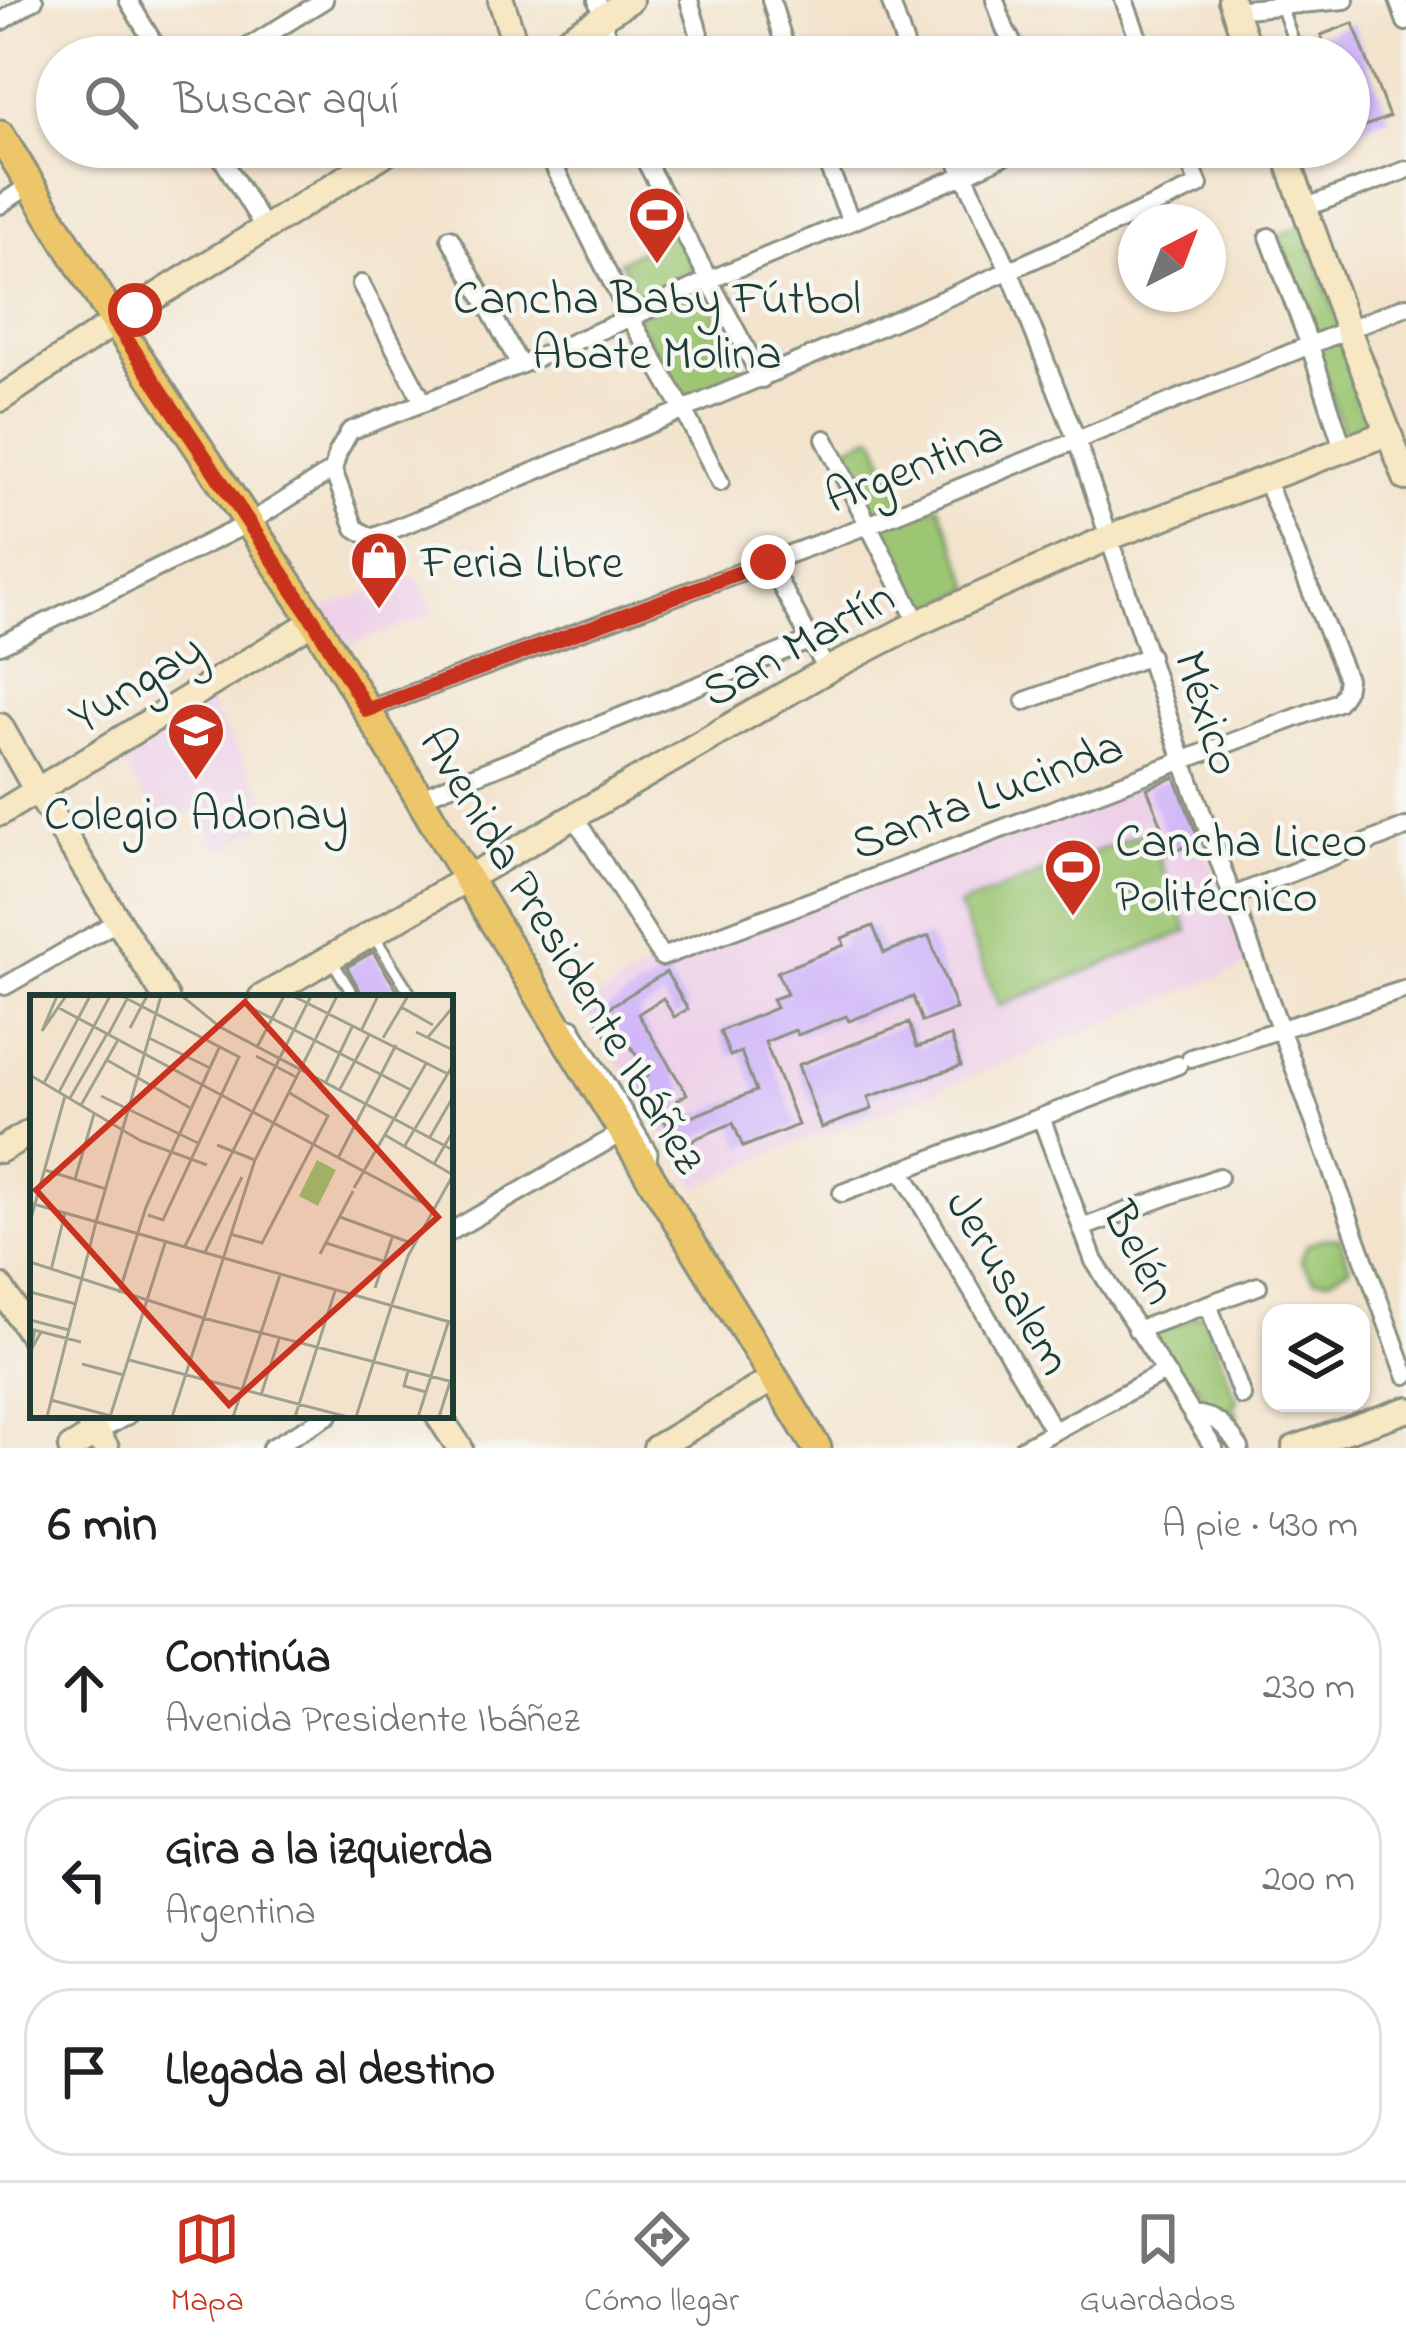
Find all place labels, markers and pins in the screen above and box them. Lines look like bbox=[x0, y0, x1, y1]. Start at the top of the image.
sports icon: Cancha Baby Fútbol Abate Molina bbox=[626, 184, 688, 266]
place label: Cancha Baby Fútbol Abate Molina bbox=[453, 266, 861, 391]
shop icon: Feria Libre bbox=[348, 529, 410, 611]
place label: Feria Libre bbox=[420, 530, 624, 600]
school or university icon: Colegio Adonay bbox=[165, 700, 227, 782]
place label: Colegio Adonay bbox=[44, 782, 348, 853]
place label: Cancha Liceo Politécnico bbox=[1115, 809, 1367, 934]
sports icon: Cancha Liceo Politécnico bbox=[1042, 836, 1104, 918]

